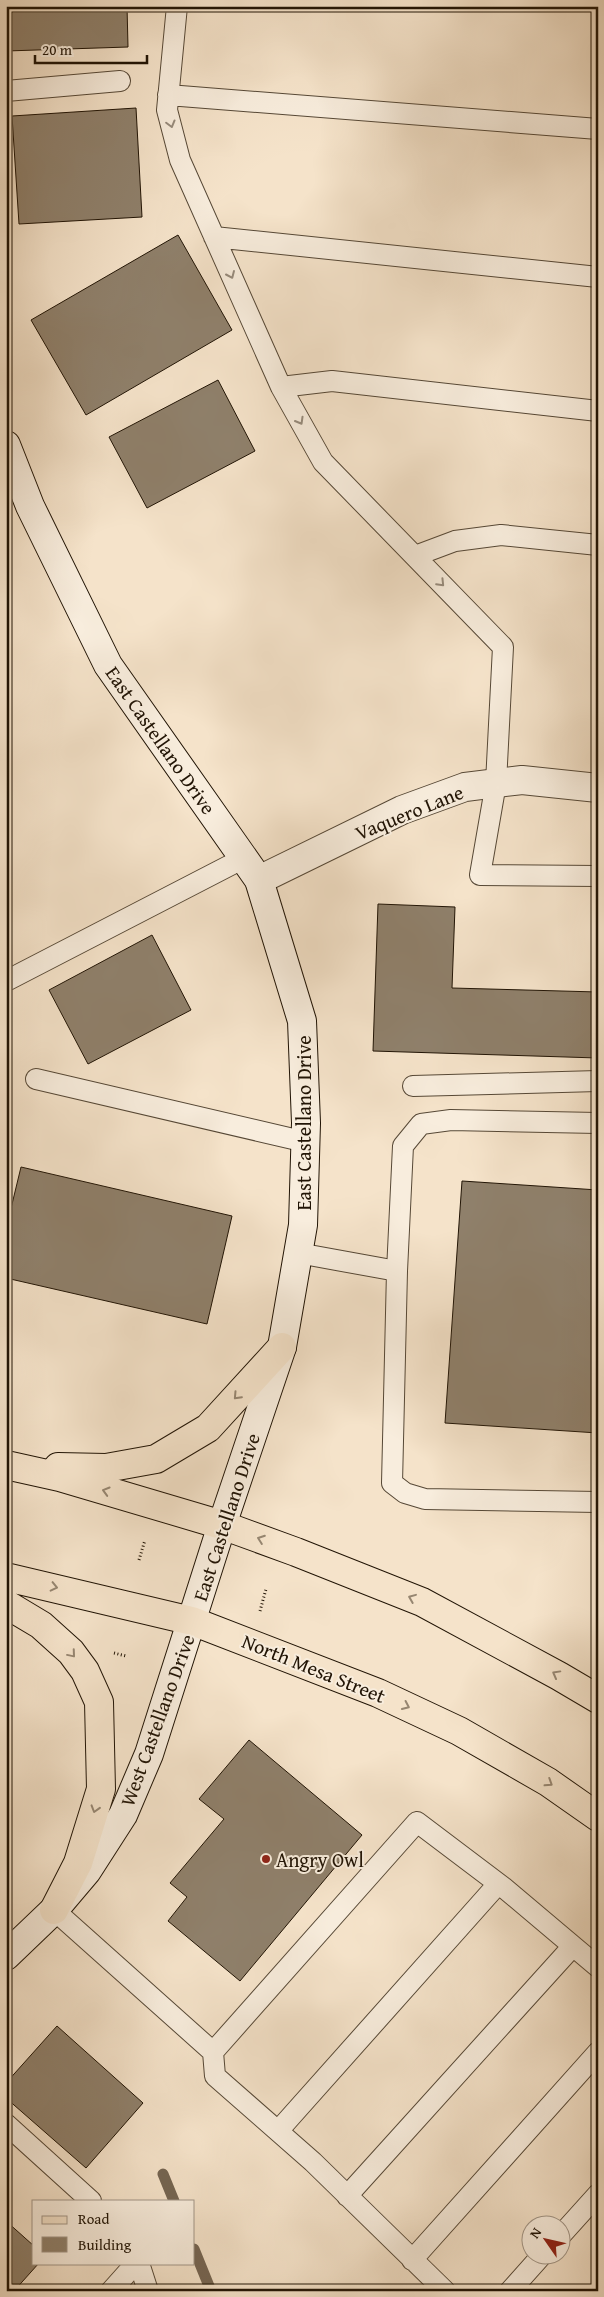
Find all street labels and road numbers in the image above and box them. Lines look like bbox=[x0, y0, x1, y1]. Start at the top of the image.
street label: East Castellano Drive bbox=[99, 660, 223, 820]
street label: Vaquero Lane bbox=[351, 777, 467, 847]
street label: East Castellano Drive bbox=[289, 1035, 318, 1211]
street label: East Castellano Drive bbox=[185, 1429, 267, 1605]
street label: North Mesa Street bbox=[238, 1626, 390, 1710]
street label: West Castellano Drive bbox=[112, 1630, 202, 1810]

